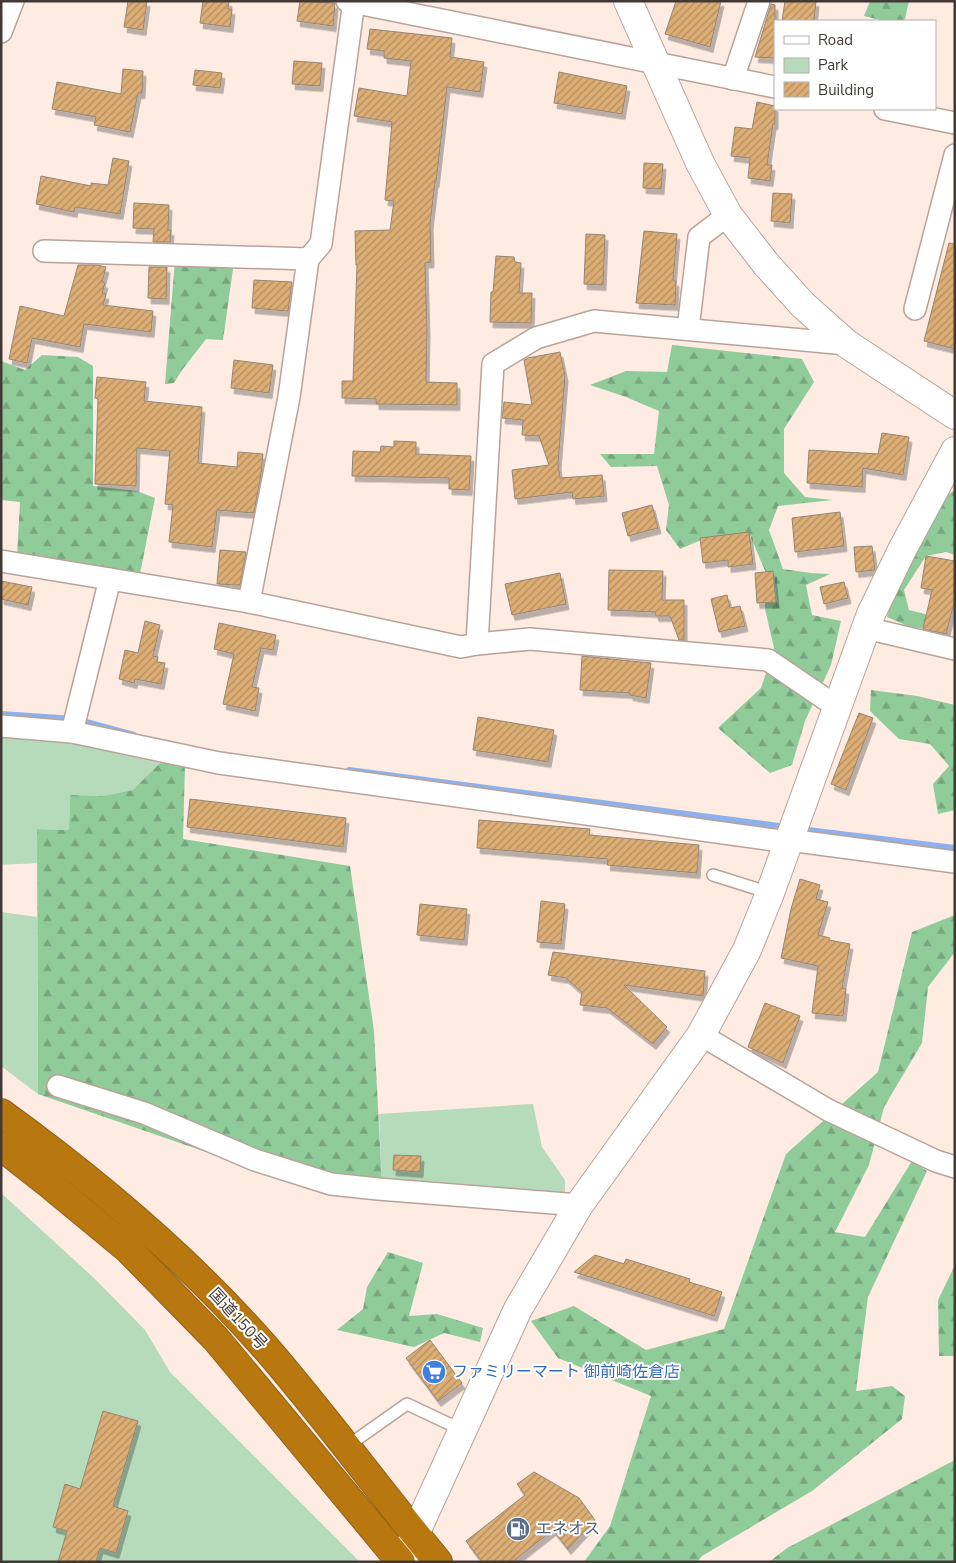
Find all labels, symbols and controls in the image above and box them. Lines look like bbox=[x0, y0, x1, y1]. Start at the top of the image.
legend bbox=[774, 20, 936, 110]
text: Road bbox=[818, 30, 853, 50]
text: Park bbox=[818, 55, 848, 75]
text: Building bbox=[818, 80, 874, 100]
street label: 国道150号 bbox=[204, 1283, 272, 1355]
supermarket icon: ファミリーマート 御前崎佐倉店 bbox=[421, 1359, 447, 1385]
place label: ファミリーマート 御前崎佐倉店 bbox=[452, 1361, 680, 1383]
fuel station icon: エネオス bbox=[505, 1516, 531, 1542]
place label: エネオス bbox=[536, 1518, 600, 1540]

